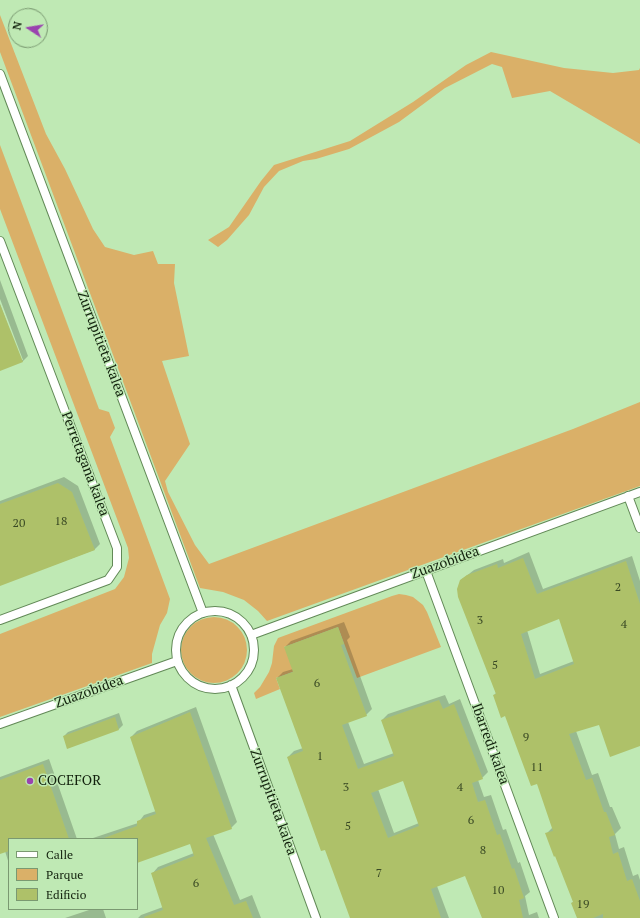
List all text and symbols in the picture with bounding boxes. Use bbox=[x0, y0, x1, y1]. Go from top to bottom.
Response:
north arrow bbox=[8, 8, 48, 48]
text: N bbox=[10, 20, 25, 31]
street label: Zurrupitieta kalea bbox=[73, 289, 129, 399]
street label: Perretagana kalea bbox=[57, 409, 113, 519]
house number: 18 bbox=[55, 515, 67, 529]
house number: 20 bbox=[13, 517, 25, 531]
street label: Zuazobidea bbox=[408, 543, 482, 583]
house number: 2 bbox=[615, 581, 621, 595]
house number: 3 bbox=[477, 614, 483, 628]
house number: 4 bbox=[621, 618, 627, 632]
house number: 5 bbox=[492, 659, 498, 673]
street label: Zuazobidea bbox=[52, 672, 126, 712]
house number: 6 bbox=[314, 677, 320, 691]
street label: Ibarredi kalea bbox=[467, 701, 513, 787]
house number: 9 bbox=[523, 731, 529, 745]
street label: Zurrupitieta kalea bbox=[246, 746, 300, 858]
house number: 1 bbox=[317, 750, 323, 764]
house number: 11 bbox=[531, 761, 543, 775]
place label: COCEFOR bbox=[38, 773, 101, 789]
marker: COCEFOR bbox=[25, 776, 35, 786]
house number: 3 bbox=[343, 781, 349, 795]
house number: 4 bbox=[457, 781, 463, 795]
house number: 6 bbox=[468, 814, 474, 828]
house number: 5 bbox=[345, 820, 351, 834]
legend bbox=[8, 838, 138, 910]
house number: 8 bbox=[480, 844, 486, 858]
text: Calle bbox=[46, 847, 73, 862]
text: Parque bbox=[46, 867, 83, 882]
house number: 7 bbox=[376, 867, 382, 881]
house number: 6 bbox=[193, 877, 199, 891]
house number: 10 bbox=[492, 884, 504, 898]
text: Edificio bbox=[46, 887, 86, 902]
house number: 19 bbox=[577, 898, 589, 912]

